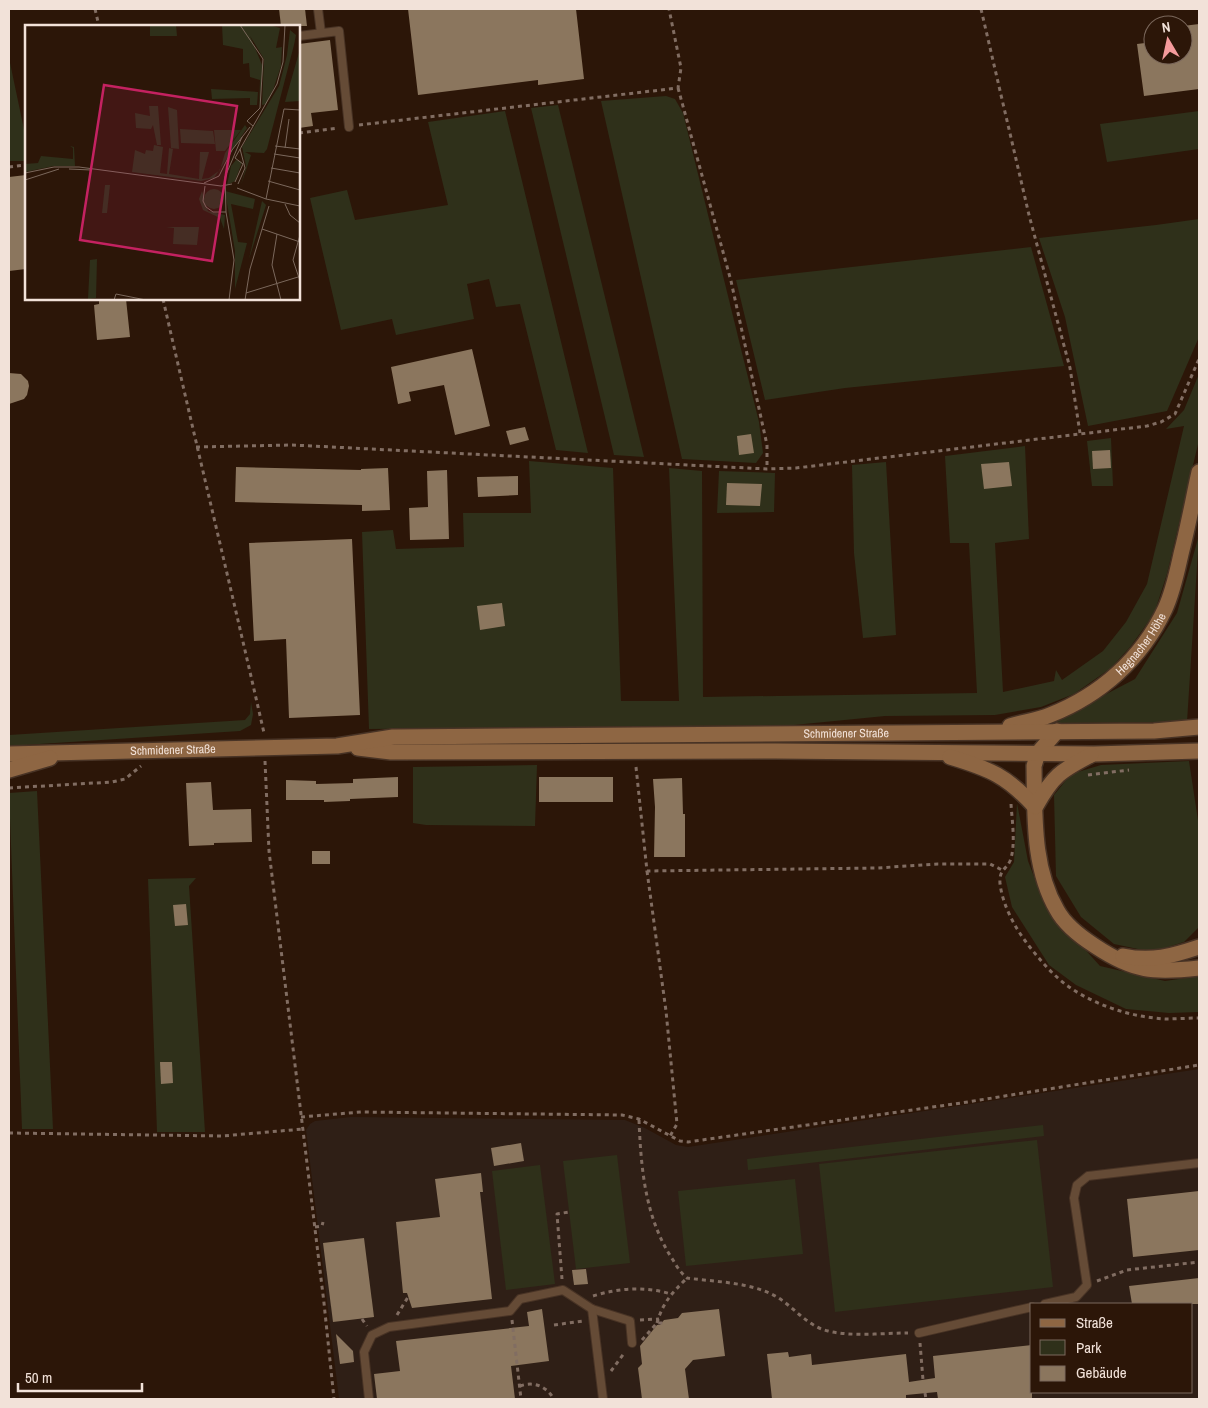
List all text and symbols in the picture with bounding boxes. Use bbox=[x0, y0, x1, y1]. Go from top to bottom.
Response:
north arrow bbox=[1143, 15, 1193, 65]
text: N bbox=[1160, 18, 1171, 37]
inset map bbox=[25, 25, 300, 300]
street label: Hegnacher Höhe bbox=[1112, 610, 1170, 679]
street label: Schmidener Straße bbox=[803, 725, 889, 742]
street label: Schmidener Straße bbox=[130, 741, 216, 759]
legend bbox=[1030, 1303, 1193, 1393]
text: Straße bbox=[1076, 1312, 1113, 1333]
text: Park bbox=[1076, 1337, 1102, 1358]
scale bar bbox=[18, 1360, 141, 1392]
text: Gebäude bbox=[1076, 1362, 1127, 1383]
text: 50 m bbox=[25, 1367, 52, 1388]

